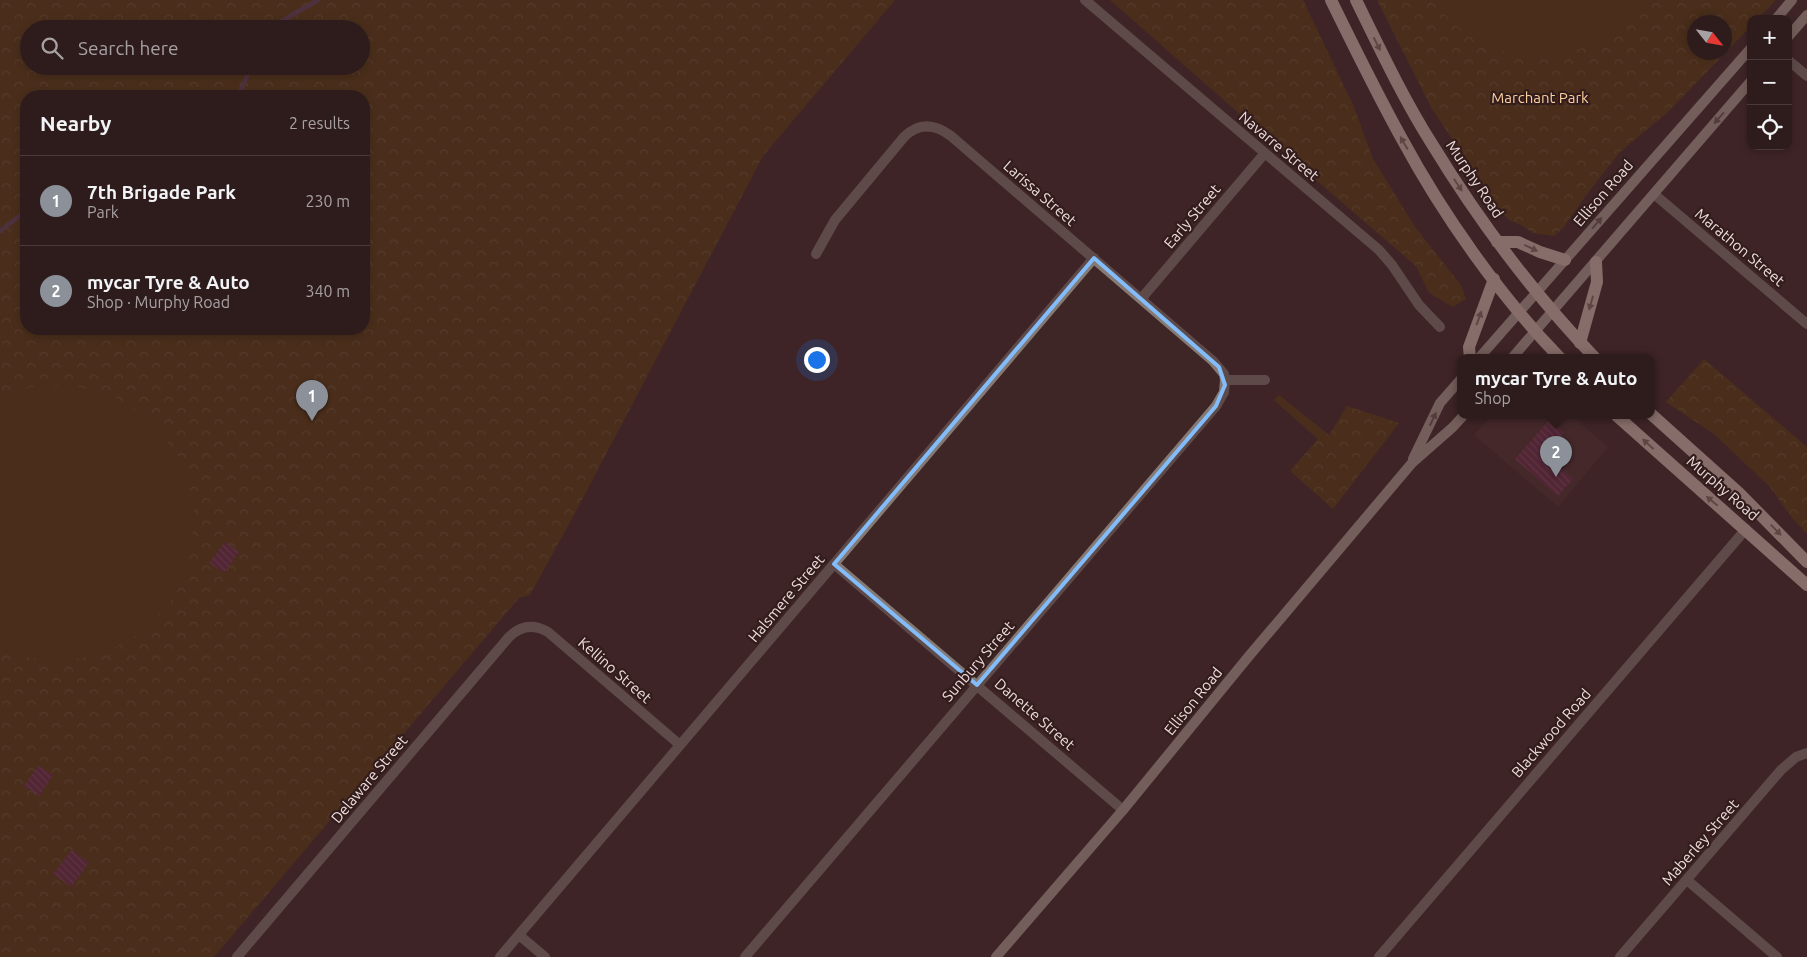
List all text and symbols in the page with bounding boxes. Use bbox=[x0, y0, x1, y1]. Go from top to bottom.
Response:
north arrow bbox=[1687, 15, 1732, 60]
map controls bbox=[1747, 15, 1792, 150]
button: + bbox=[1747, 15, 1792, 60]
search box bbox=[20, 20, 370, 75]
icon: search bbox=[38, 34, 66, 62]
one-way arrow bbox=[1373, 36, 1381, 51]
text: Search here bbox=[78, 37, 178, 59]
button: − bbox=[1747, 60, 1792, 105]
park label: Marchant Park bbox=[1491, 89, 1589, 106]
button: locate bbox=[1747, 105, 1792, 150]
street label: Navarre Street bbox=[1236, 108, 1322, 184]
text: Nearby bbox=[40, 111, 111, 135]
one-way arrow bbox=[1713, 112, 1725, 124]
text: 2 results bbox=[289, 114, 350, 132]
one-way arrow bbox=[1400, 136, 1408, 151]
street label: Murphy Road bbox=[1443, 137, 1507, 221]
street label: Larissa Street bbox=[1000, 157, 1080, 229]
street label: Ellison Road bbox=[1570, 157, 1636, 229]
one-way arrow bbox=[1453, 178, 1463, 191]
street label: Early Street bbox=[1160, 180, 1224, 251]
text: 7th Brigade Park bbox=[87, 181, 236, 203]
text: 1 bbox=[51, 192, 61, 210]
text: 230 m bbox=[305, 192, 350, 210]
text: Park bbox=[87, 203, 119, 221]
street label: Marathon Street bbox=[1692, 205, 1788, 289]
one-way arrow bbox=[1591, 216, 1602, 229]
one-way arrow bbox=[1524, 245, 1538, 253]
text: mycar Tyre & Auto bbox=[87, 271, 250, 293]
text: 2 bbox=[51, 282, 61, 300]
text: 340 m bbox=[305, 282, 350, 300]
text: Shop · Murphy Road bbox=[87, 293, 230, 311]
one-way arrow bbox=[1587, 295, 1595, 310]
one-way arrow bbox=[1475, 310, 1483, 325]
your location bbox=[804, 347, 830, 373]
popup bbox=[1457, 354, 1655, 419]
text: mycar Tyre & Auto bbox=[1475, 367, 1637, 389]
pin: 1 bbox=[296, 380, 328, 421]
text: Shop bbox=[1475, 389, 1511, 407]
one-way arrow bbox=[1429, 412, 1437, 426]
pin: 2 bbox=[1540, 436, 1572, 477]
one-way arrow bbox=[1642, 438, 1654, 450]
street label: Murphy Road bbox=[1684, 452, 1762, 524]
one-way arrow bbox=[1706, 495, 1719, 506]
one-way arrow bbox=[1770, 524, 1782, 536]
street label: Halsmere Street bbox=[744, 551, 828, 645]
street label: Sunbury Street bbox=[938, 617, 1018, 705]
street label: Kellino Street bbox=[575, 634, 655, 706]
street label: Ellison Road bbox=[1161, 664, 1225, 738]
street label: Danette Street bbox=[991, 675, 1079, 753]
street label: Blackwood Road bbox=[1508, 685, 1594, 781]
street label: Delaware Street bbox=[327, 732, 411, 826]
street label: Maberley Street bbox=[1658, 796, 1742, 888]

